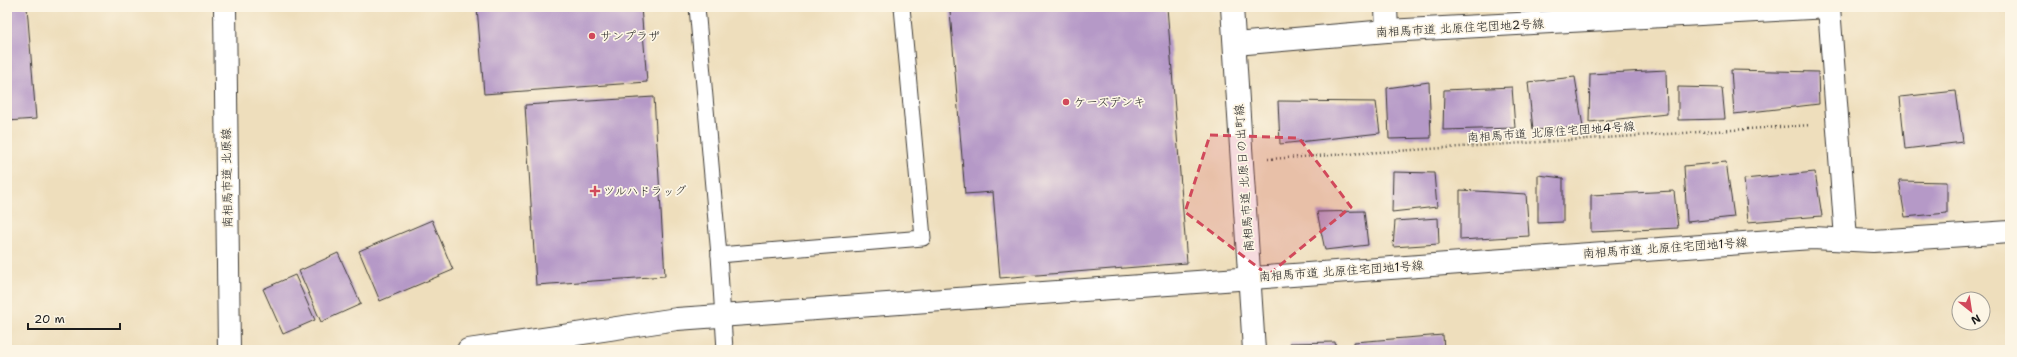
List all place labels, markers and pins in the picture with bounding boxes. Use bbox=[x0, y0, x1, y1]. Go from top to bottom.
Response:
place label: サンプラザ bbox=[600, 28, 660, 44]
marker: サンプラザ bbox=[587, 31, 597, 41]
place label: ケーズデンキ bbox=[1074, 94, 1145, 110]
marker: ケーズデンキ bbox=[1061, 97, 1071, 107]
place label: ツルハドラッグ bbox=[603, 183, 687, 199]
marker: ツルハドラッグ bbox=[590, 186, 600, 196]

